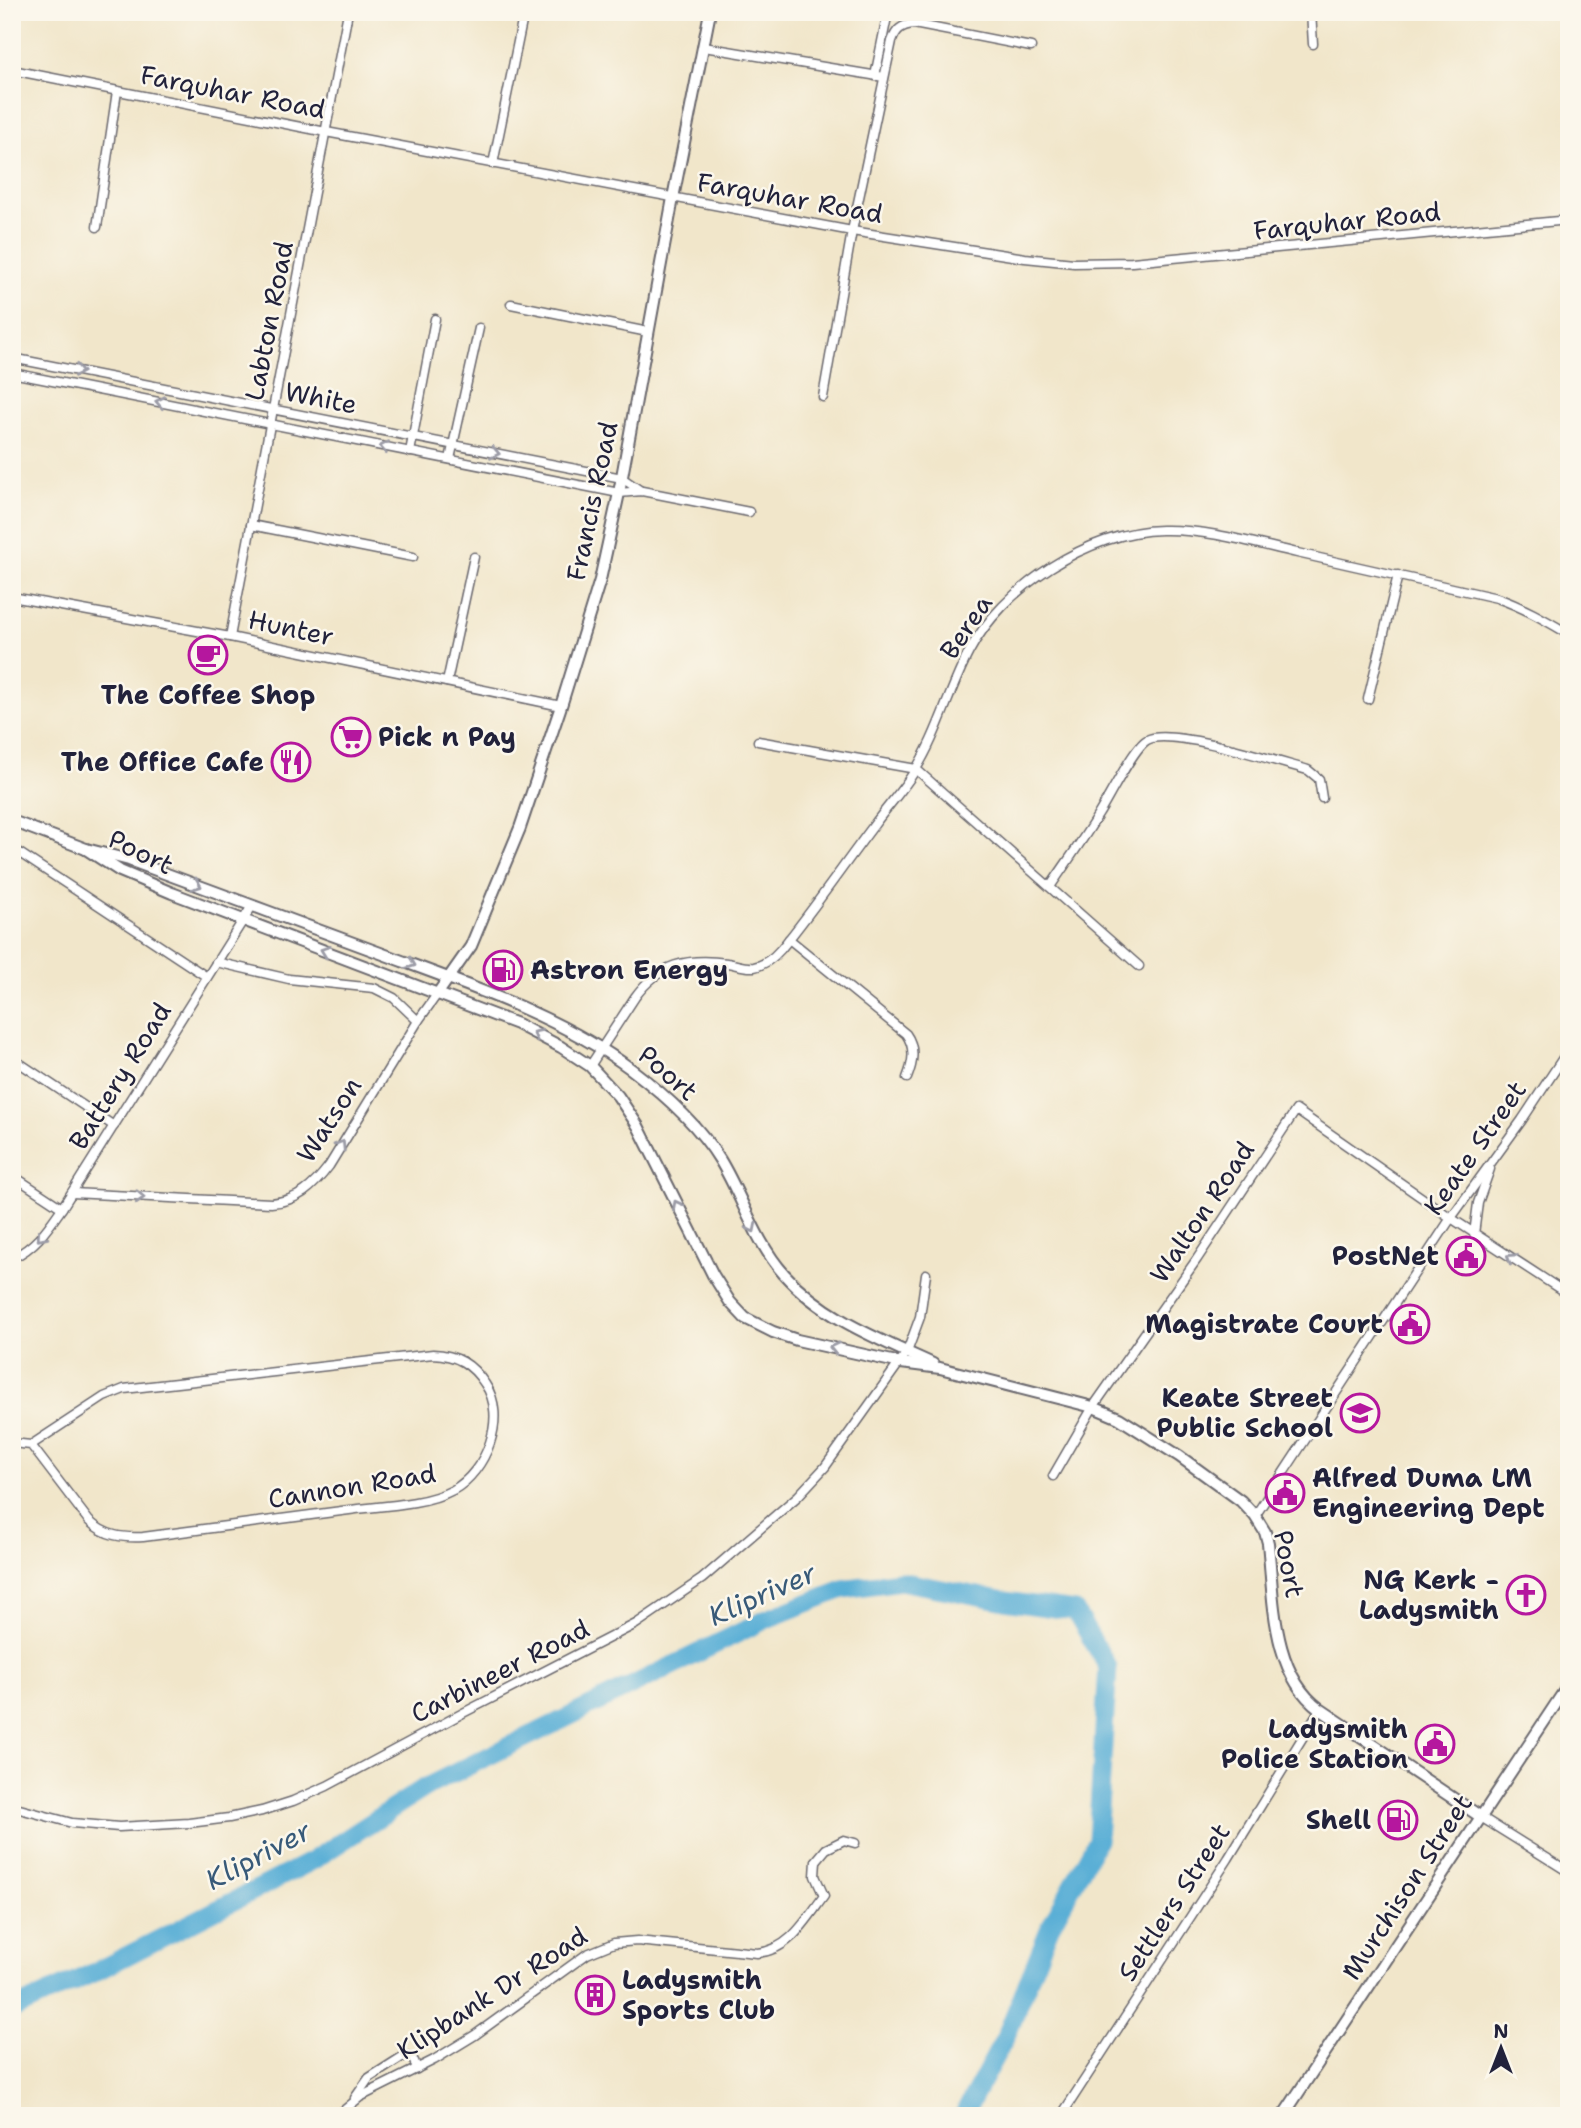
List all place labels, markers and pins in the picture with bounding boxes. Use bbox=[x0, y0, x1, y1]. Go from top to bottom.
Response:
cafe icon: The Coffee Shop bbox=[187, 634, 229, 676]
place label: The Coffee Shop bbox=[101, 677, 315, 712]
supermarket icon: Pick n Pay bbox=[330, 716, 372, 758]
place label: Pick n Pay bbox=[378, 719, 516, 754]
restaurant icon: The Office Cafe bbox=[270, 741, 312, 783]
place label: The Office Cafe bbox=[61, 744, 264, 779]
fuel station icon: Astron Energy bbox=[482, 949, 524, 991]
place label: Astron Energy bbox=[530, 952, 728, 987]
public building icon: PostNet bbox=[1445, 1235, 1487, 1277]
place label: PostNet bbox=[1332, 1238, 1439, 1273]
public building icon: Magistrate Court bbox=[1389, 1303, 1431, 1345]
place label: Magistrate Court bbox=[1145, 1306, 1383, 1341]
place label: Keate Street Public School bbox=[1156, 1380, 1333, 1445]
school or university icon: Keate Street Public School bbox=[1339, 1392, 1381, 1434]
place label: Alfred Duma LM Engineering Dept bbox=[1312, 1460, 1545, 1525]
public building icon: Alfred Duma LM Engineering Dept bbox=[1264, 1472, 1306, 1514]
place label: NG Kerk - Ladysmith bbox=[1359, 1562, 1499, 1627]
church icon: NG Kerk - Ladysmith bbox=[1505, 1574, 1547, 1616]
place label: Ladysmith Police Station bbox=[1221, 1711, 1408, 1776]
public building icon: Ladysmith Police Station bbox=[1414, 1723, 1456, 1765]
fuel station icon: Shell bbox=[1377, 1799, 1419, 1841]
place label: Shell bbox=[1306, 1802, 1371, 1837]
place label: Ladysmith Sports Club bbox=[622, 1962, 775, 2027]
building icon: Ladysmith Sports Club bbox=[574, 1974, 616, 2016]

